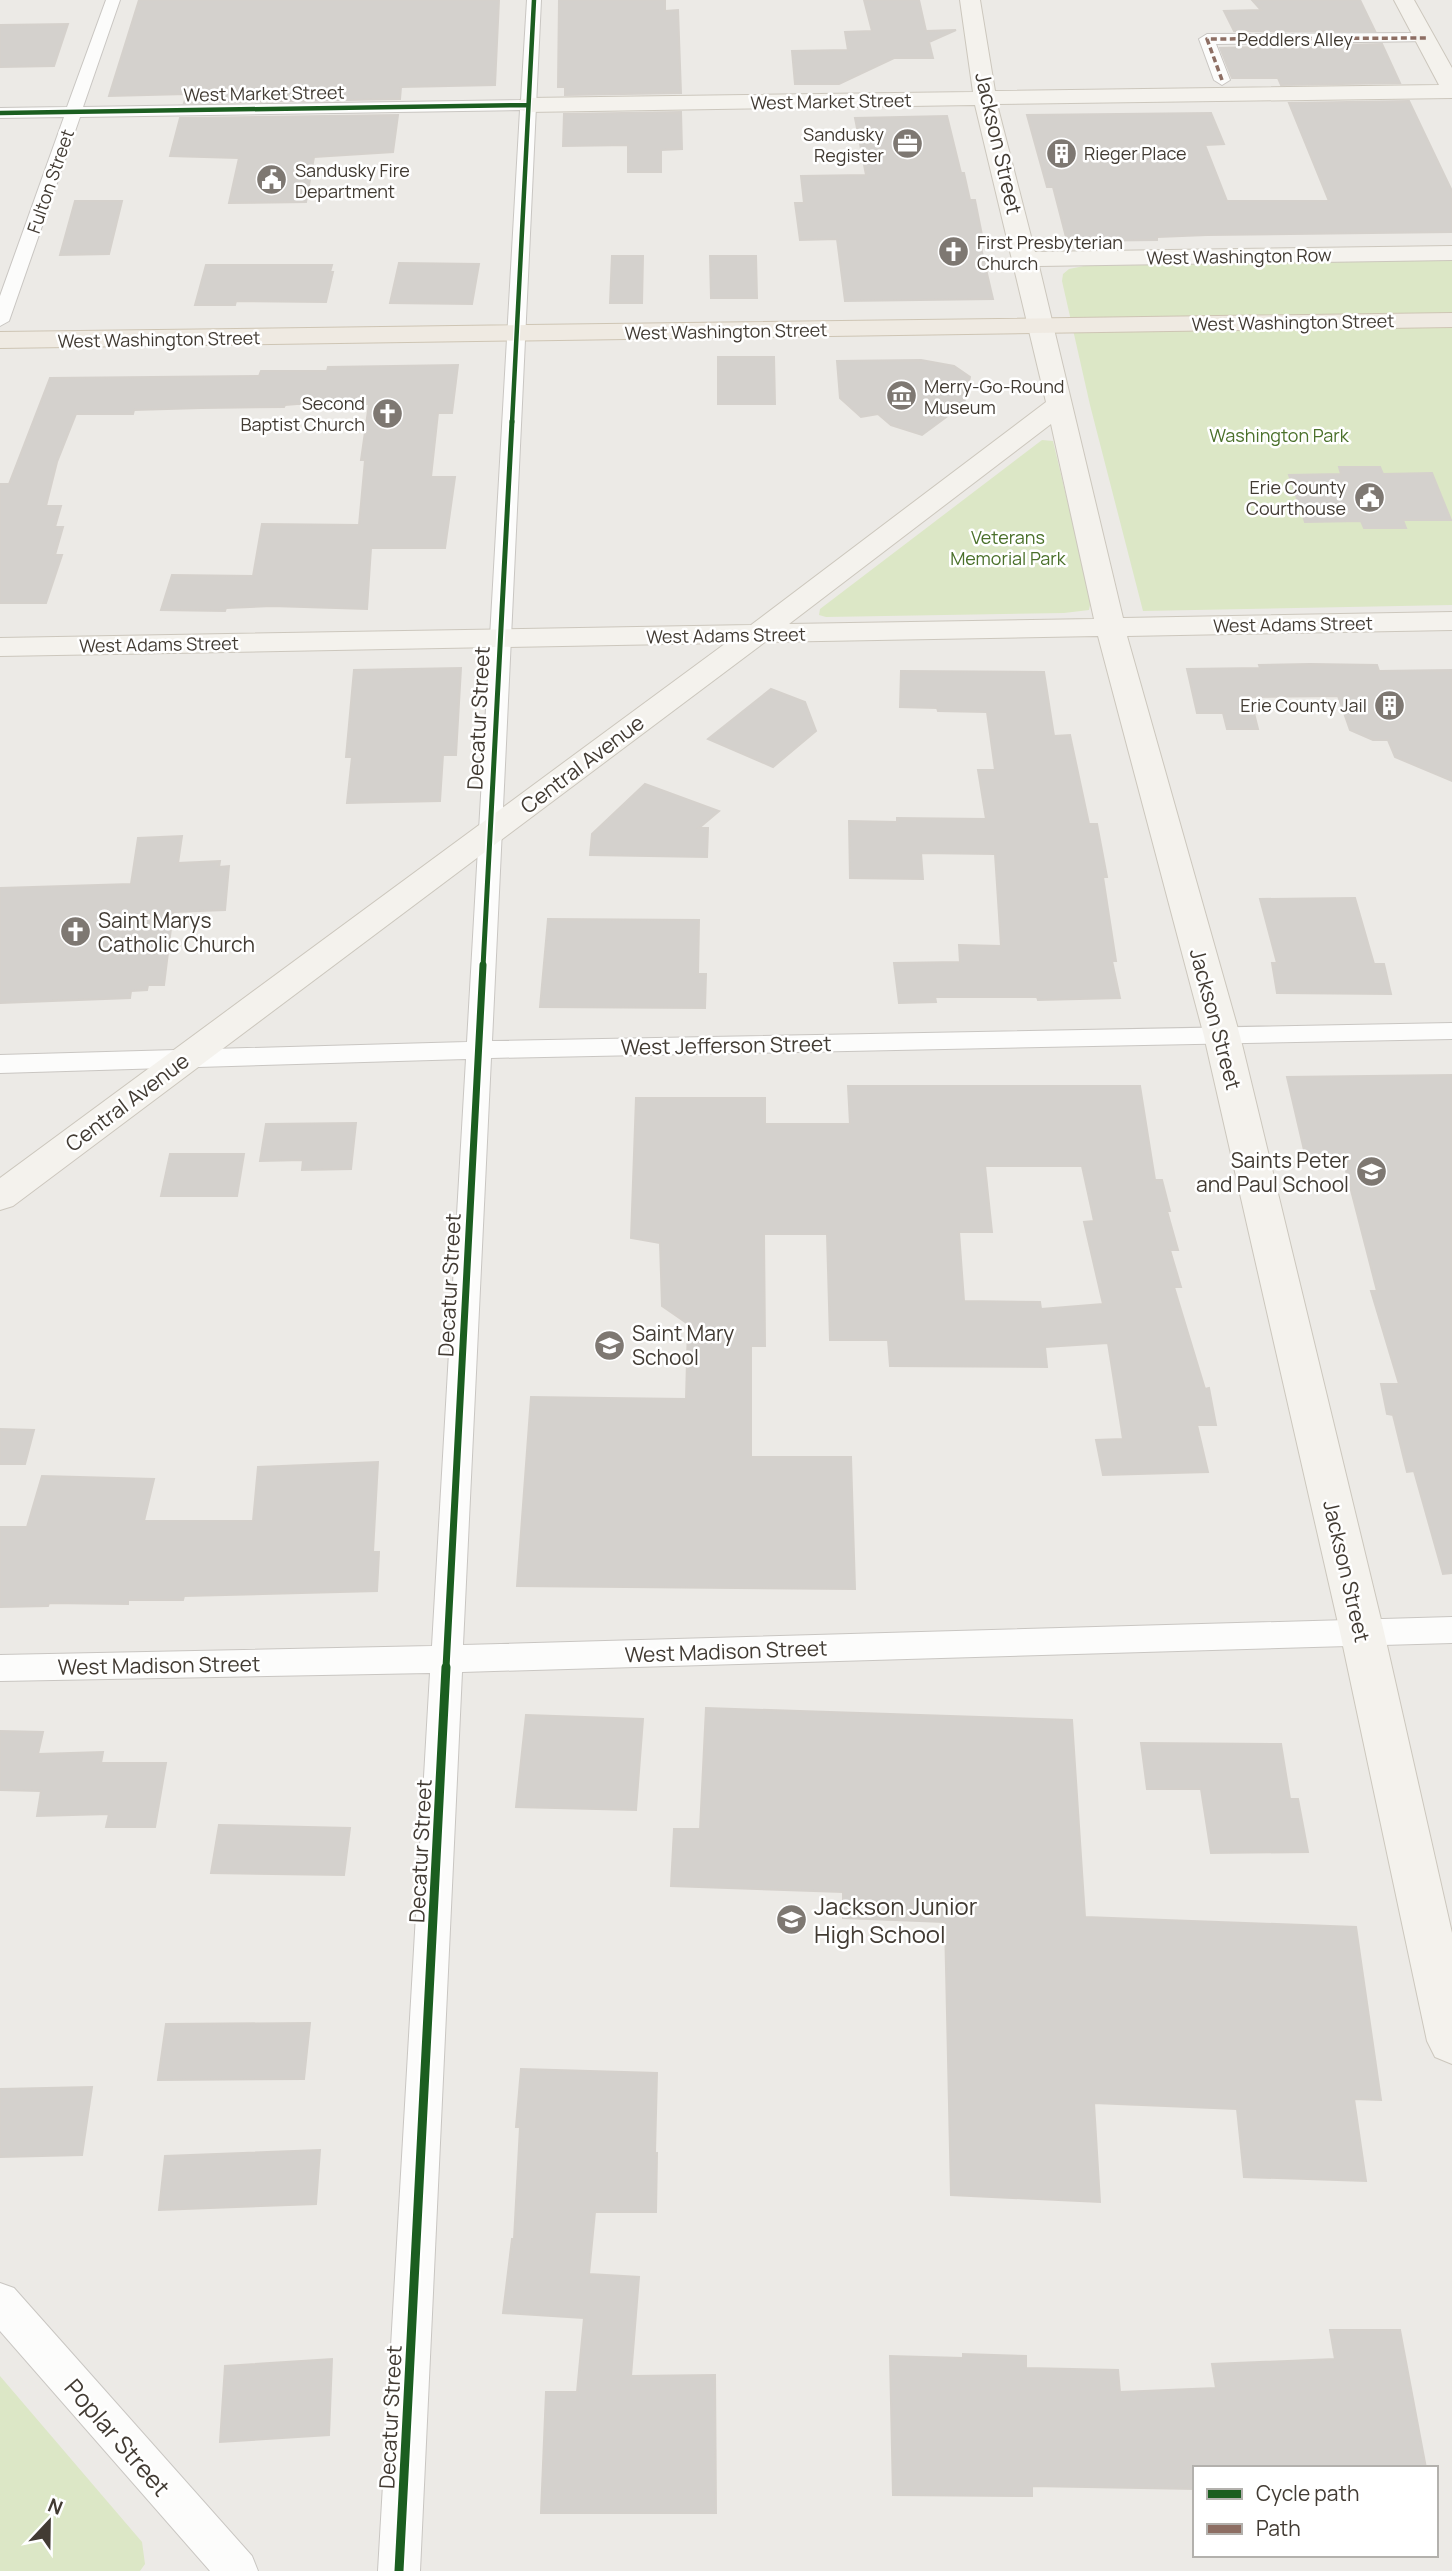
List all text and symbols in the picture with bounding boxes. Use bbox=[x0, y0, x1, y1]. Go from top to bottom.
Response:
street label: Peddlers Alley bbox=[1237, 27, 1354, 51]
street label: Jackson Street bbox=[969, 69, 1029, 217]
street label: West Market Street bbox=[183, 80, 345, 106]
street label: West Market Street bbox=[750, 88, 912, 114]
place label: Sandusky Register bbox=[803, 122, 885, 167]
street label: Fulton Street bbox=[21, 126, 79, 236]
office icon: Sandusky Register bbox=[890, 127, 924, 161]
building icon: Rieger Place bbox=[1044, 136, 1078, 170]
place label: Rieger Place bbox=[1084, 141, 1187, 165]
place label: Sandusky Fire Department bbox=[295, 158, 410, 203]
public building icon: Sandusky Fire Department bbox=[255, 163, 289, 197]
place label: First Presbyterian Church bbox=[977, 230, 1123, 275]
church icon: First Presbyterian Church bbox=[937, 235, 971, 269]
street label: West Washington Row bbox=[1146, 242, 1332, 270]
street label: West Washington Street bbox=[1191, 308, 1395, 336]
street label: West Washington Street bbox=[624, 317, 828, 345]
street label: West Washington Street bbox=[57, 325, 261, 353]
place label: Merry-Go-Round Museum bbox=[924, 374, 1064, 419]
museum icon: Merry-Go-Round Museum bbox=[884, 379, 918, 413]
place label: Second Baptist Church bbox=[240, 391, 365, 436]
church icon: Second Baptist Church bbox=[371, 396, 405, 430]
park label: Washington Park bbox=[1209, 423, 1350, 447]
place label: Erie County Courthouse bbox=[1246, 475, 1347, 520]
public building icon: Erie County Courthouse bbox=[1352, 480, 1386, 514]
park label: Veterans Memorial Park bbox=[950, 525, 1067, 570]
street label: West Adams Street bbox=[1213, 611, 1373, 637]
street label: West Adams Street bbox=[646, 622, 806, 648]
street label: West Adams Street bbox=[79, 631, 239, 657]
street label: Decatur Street bbox=[460, 645, 496, 791]
building icon: Erie County Jail bbox=[1373, 688, 1407, 722]
place label: Erie County Jail bbox=[1240, 693, 1367, 717]
street label: Central Avenue bbox=[515, 708, 649, 820]
place label: Saint Marys Catholic Church bbox=[98, 906, 255, 958]
church icon: Saint Marys Catholic Church bbox=[58, 915, 92, 949]
street label: Jackson Street bbox=[1184, 945, 1248, 1093]
street label: West Jefferson Street bbox=[620, 1029, 832, 1061]
street label: Central Avenue bbox=[60, 1046, 194, 1158]
place label: Saints Peter and Paul School bbox=[1196, 1146, 1349, 1198]
school or university icon: Saints Peter and Paul School bbox=[1355, 1155, 1389, 1189]
street label: Decatur Street bbox=[431, 1212, 467, 1358]
place label: Saint Mary School bbox=[632, 1319, 734, 1371]
school or university icon: Saint Mary School bbox=[592, 1328, 626, 1362]
street label: Jackson Street bbox=[1317, 1497, 1377, 1645]
street label: West Madison Street bbox=[624, 1633, 828, 1669]
street label: West Madison Street bbox=[57, 1649, 261, 1681]
street label: Decatur Street bbox=[402, 1778, 438, 1924]
place label: Jackson Junior High School bbox=[814, 1889, 978, 1950]
school or university icon: Jackson Junior High School bbox=[774, 1902, 808, 1936]
street label: Decatur Street bbox=[372, 2344, 408, 2490]
street label: Poplar Street bbox=[58, 2371, 178, 2503]
legend bbox=[1193, 2466, 1438, 2557]
text: Cycle path bbox=[1256, 2479, 1359, 2507]
north arrow bbox=[14, 2487, 84, 2557]
text: N bbox=[44, 2492, 67, 2521]
text: Path bbox=[1256, 2514, 1301, 2542]

